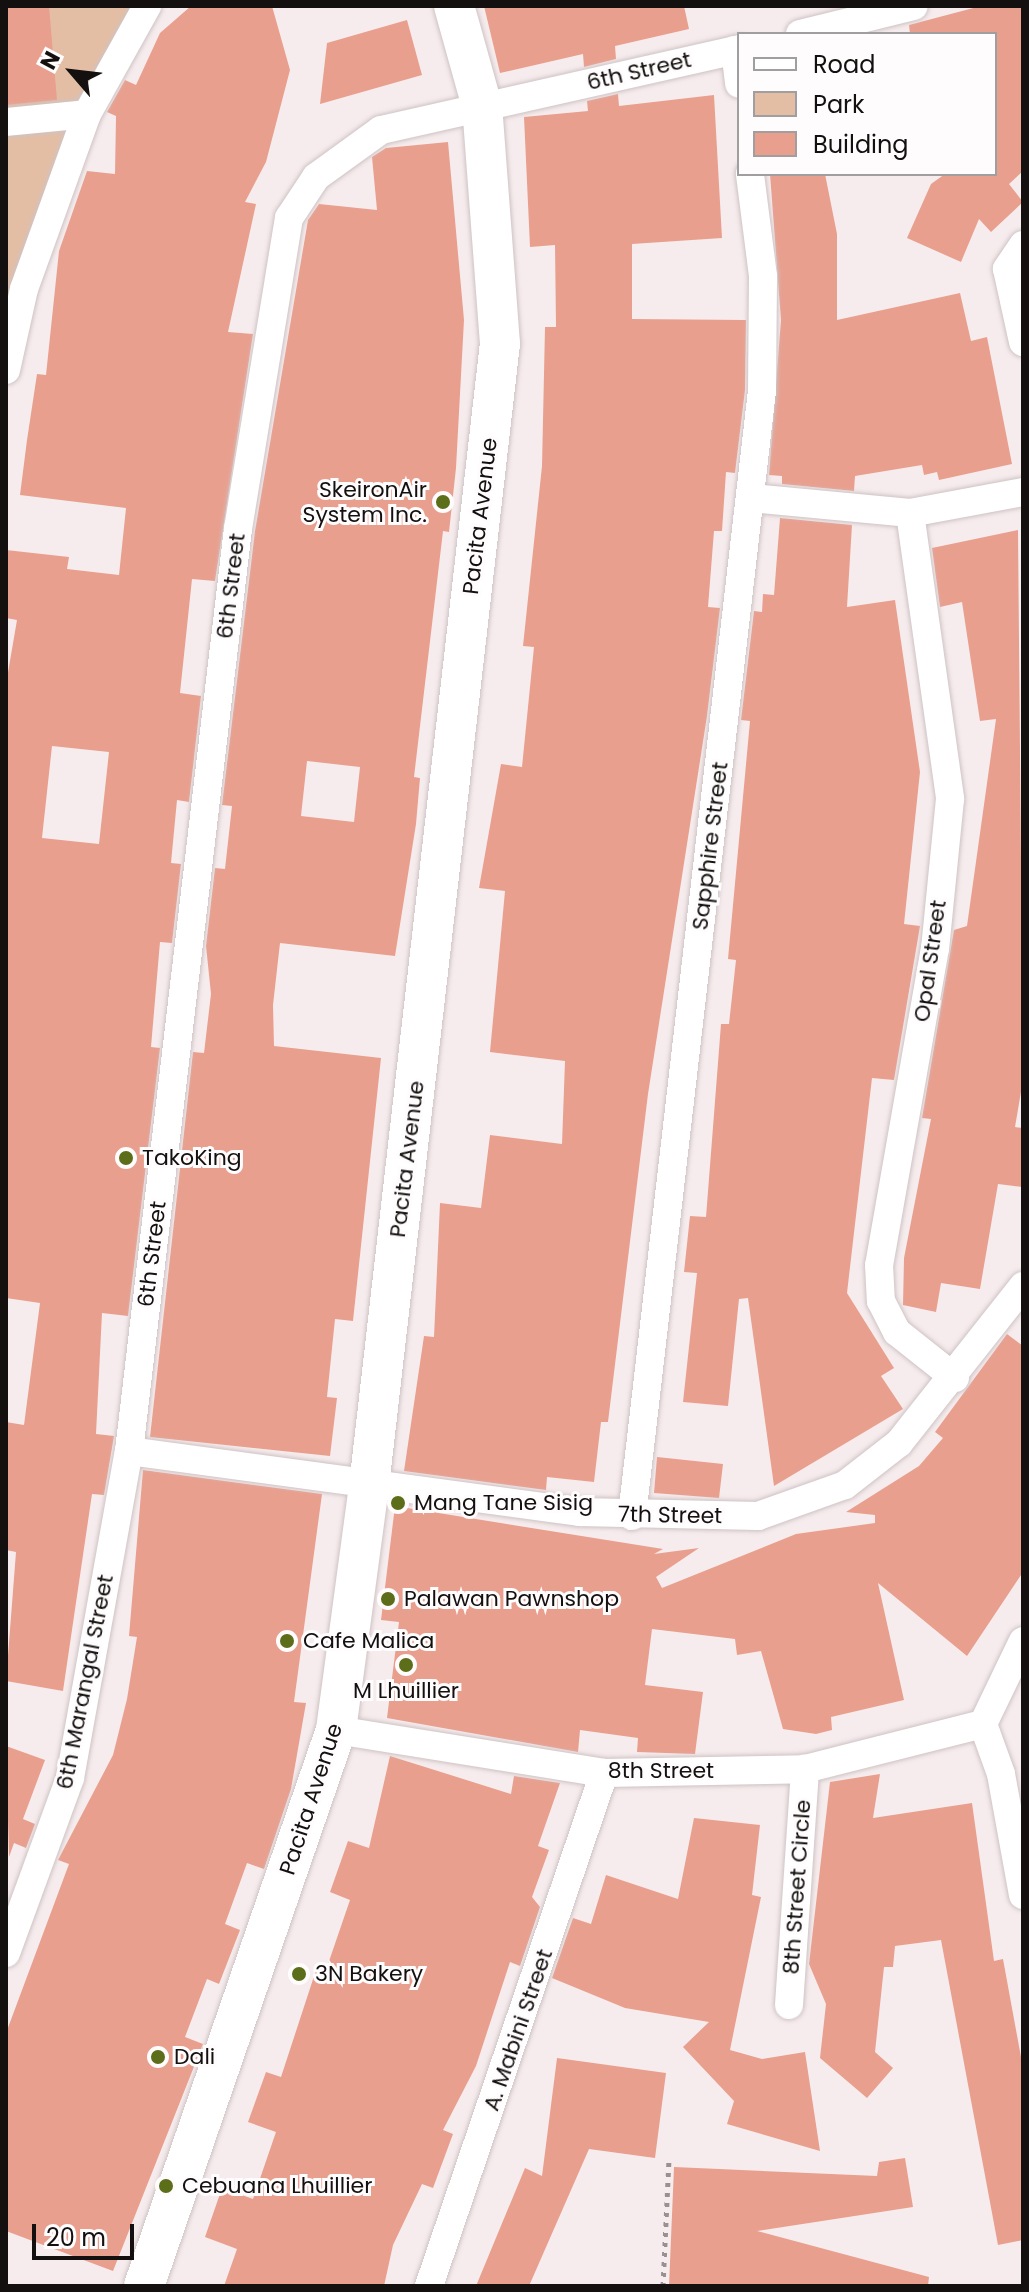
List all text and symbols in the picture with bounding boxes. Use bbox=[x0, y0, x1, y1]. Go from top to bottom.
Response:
north arrow bbox=[32, 32, 112, 112]
legend bbox=[737, 32, 997, 176]
text: N bbox=[33, 46, 68, 75]
street label: 6th Street bbox=[584, 46, 694, 96]
text: Road bbox=[813, 48, 875, 81]
text: Park bbox=[813, 88, 864, 121]
text: Building bbox=[813, 128, 909, 161]
street label: Pacita Avenue bbox=[457, 436, 503, 596]
place label: SkeironAir System Inc. bbox=[303, 476, 427, 528]
marker: SkeironAir System Inc. bbox=[434, 493, 452, 511]
street label: 6th Street bbox=[211, 532, 251, 640]
street label: Sapphire Street bbox=[687, 760, 733, 932]
street label: Opal Street bbox=[908, 898, 952, 1024]
street label: Pacita Avenue bbox=[384, 1079, 430, 1239]
place label: TakoKing bbox=[142, 1145, 242, 1171]
marker: TakoKing bbox=[117, 1149, 135, 1167]
street label: 6th Street bbox=[132, 1200, 172, 1308]
place label: Mang Tane Sisig bbox=[414, 1490, 593, 1516]
marker: Mang Tane Sisig bbox=[389, 1494, 407, 1512]
street label: 7th Street bbox=[618, 1501, 722, 1529]
street label: 6th Marangal Street bbox=[51, 1572, 119, 1792]
place label: Palawan Pawnshop bbox=[404, 1586, 619, 1612]
marker: Palawan Pawnshop bbox=[379, 1590, 397, 1608]
place label: Cafe Malica bbox=[303, 1628, 434, 1654]
marker: Cafe Malica bbox=[278, 1632, 296, 1650]
marker: M Lhuillier bbox=[397, 1656, 415, 1674]
place label: M Lhuillier bbox=[353, 1678, 459, 1704]
street label: Pacita Avenue bbox=[274, 1720, 348, 1878]
street label: 8th Street bbox=[608, 1758, 714, 1784]
street label: 8th Street Circle bbox=[778, 1799, 816, 1975]
street label: A. Mabini Street bbox=[478, 1946, 558, 2114]
place label: 3N Bakery bbox=[315, 1961, 423, 1987]
marker: 3N Bakery bbox=[290, 1965, 308, 1983]
place label: Dali bbox=[174, 2044, 215, 2070]
marker: Dali bbox=[149, 2048, 167, 2066]
place label: Cebuana Lhuillier bbox=[182, 2173, 372, 2199]
marker: Cebuana Lhuillier bbox=[157, 2177, 175, 2195]
scale bar bbox=[36, 2208, 138, 2258]
text: 20 m bbox=[46, 2221, 106, 2254]

